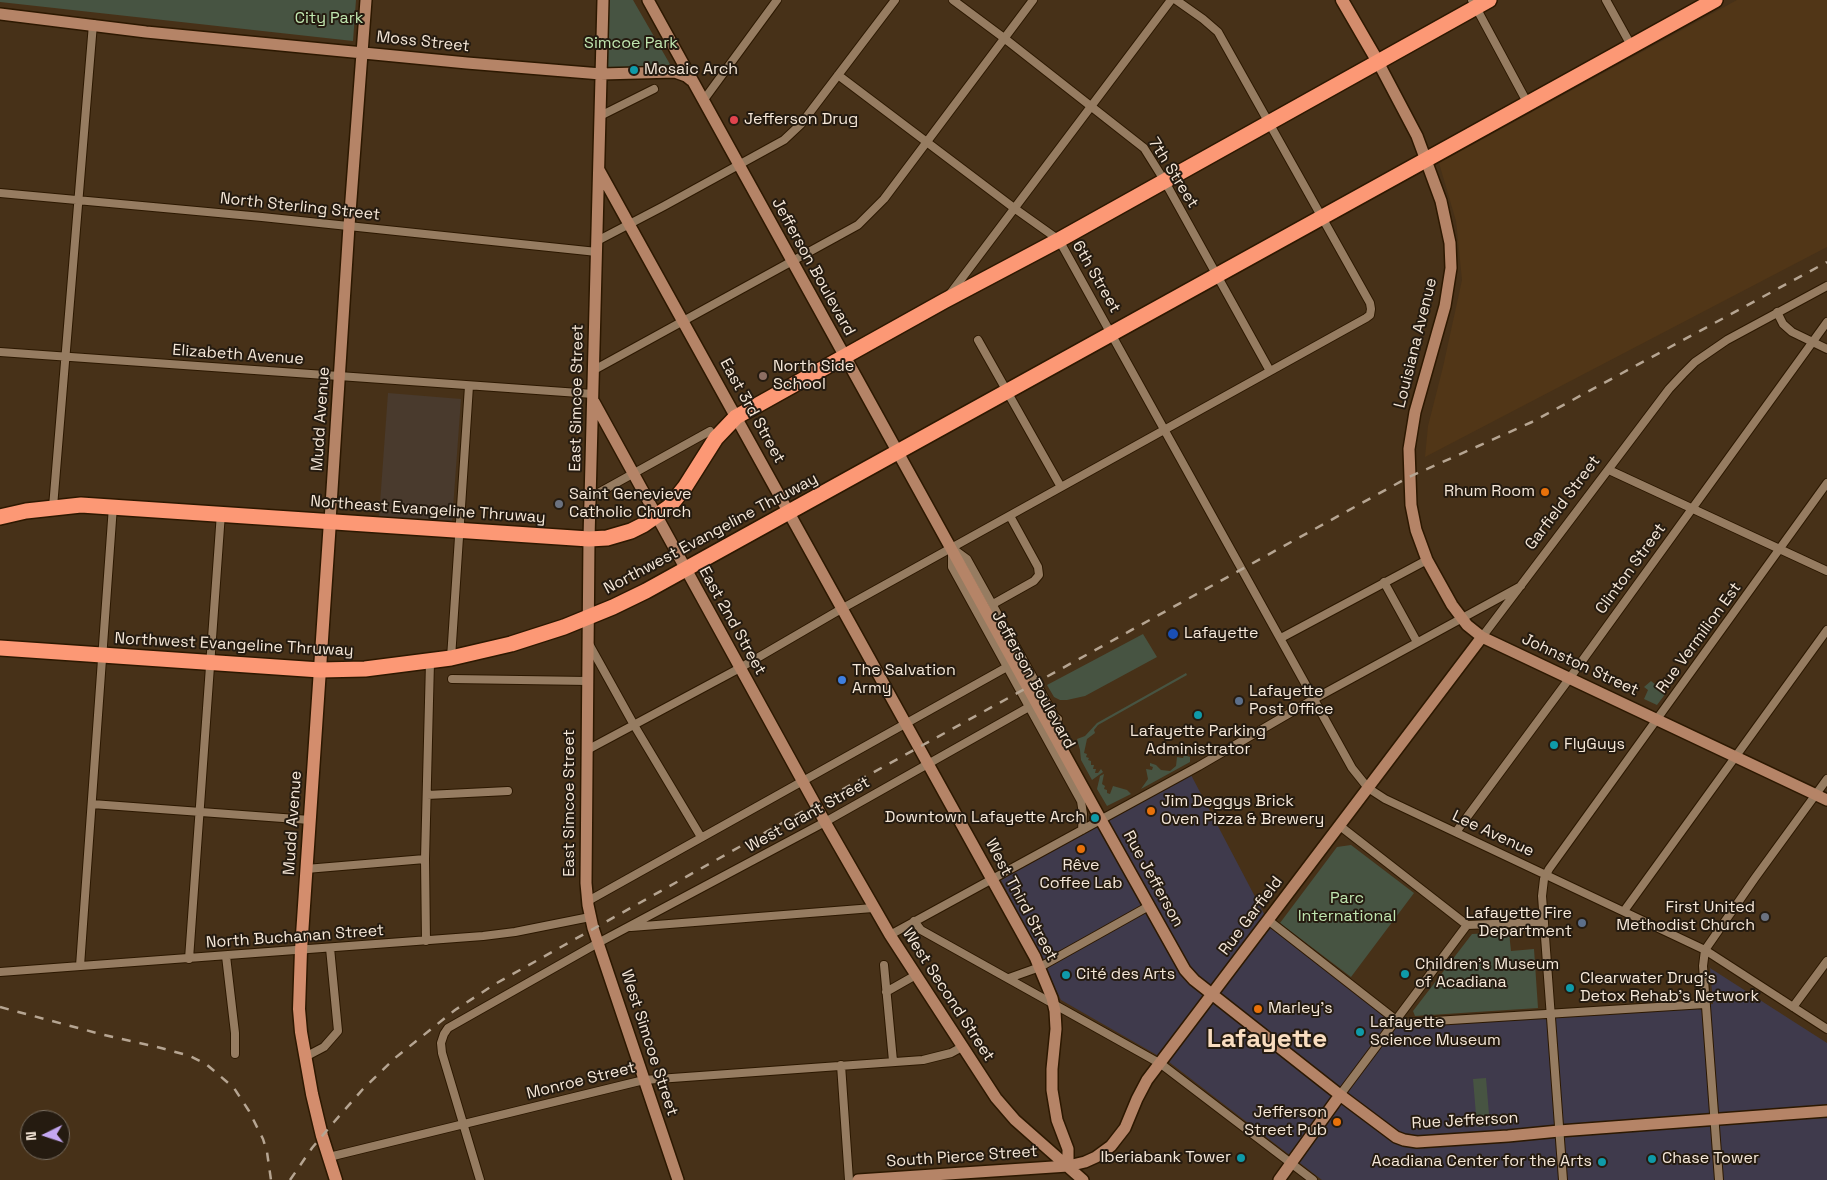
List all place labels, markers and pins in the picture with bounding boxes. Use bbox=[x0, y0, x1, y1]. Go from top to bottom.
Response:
place label: Mosaic Arch bbox=[644, 60, 738, 80]
marker: Mosaic Arch bbox=[628, 64, 640, 76]
place label: Jefferson Drug bbox=[744, 110, 858, 130]
marker: Jefferson Drug bbox=[728, 114, 740, 126]
place label: North Side School bbox=[773, 357, 854, 395]
marker: North Side School bbox=[757, 370, 769, 382]
place label: Rhum Room bbox=[1444, 482, 1535, 502]
place label: Saint Genevieve Catholic Church bbox=[569, 485, 691, 523]
marker: Rhum Room bbox=[1539, 486, 1551, 498]
marker: Saint Genevieve Catholic Church bbox=[553, 498, 565, 510]
place label: Lafayette bbox=[1184, 624, 1259, 644]
marker: Lafayette bbox=[1166, 627, 1180, 641]
place label: The Salvation Army bbox=[852, 661, 956, 699]
marker: The Salvation Army bbox=[836, 674, 848, 686]
place label: Lafayette Post Office bbox=[1249, 682, 1333, 720]
marker: Lafayette Post Office bbox=[1233, 695, 1245, 707]
marker: Lafayette Parking Administrator bbox=[1192, 709, 1204, 721]
place label: Lafayette Parking Administrator bbox=[1130, 722, 1266, 760]
place label: FlyGuys bbox=[1564, 735, 1625, 755]
marker: FlyGuys bbox=[1548, 739, 1560, 751]
place label: Jim Deggys Brick Oven Pizza & Brewery bbox=[1161, 792, 1324, 830]
marker: Jim Deggys Brick Oven Pizza & Brewery bbox=[1145, 805, 1157, 817]
place label: Downtown Lafayette Arch bbox=[885, 808, 1085, 828]
marker: Downtown Lafayette Arch bbox=[1089, 812, 1101, 824]
marker: Rêve Coffee Lab bbox=[1075, 843, 1087, 855]
place label: Rêve Coffee Lab bbox=[1040, 856, 1122, 894]
place label: First United Methodist Church bbox=[1616, 898, 1755, 936]
place label: Lafayette Fire Department bbox=[1466, 904, 1572, 942]
marker: First United Methodist Church bbox=[1759, 911, 1771, 923]
marker: Lafayette Fire Department bbox=[1576, 917, 1588, 929]
place label: Children's Museum of Acadiana bbox=[1415, 955, 1559, 993]
place label: Cité des Arts bbox=[1076, 965, 1175, 985]
marker: Children's Museum of Acadiana bbox=[1399, 968, 1411, 980]
marker: Cité des Arts bbox=[1060, 969, 1072, 981]
place label: Clearwater Drug's Detox Rehab's Network bbox=[1580, 969, 1759, 1007]
marker: Clearwater Drug's Detox Rehab's Network bbox=[1564, 982, 1576, 994]
place label: Marley's bbox=[1268, 999, 1333, 1019]
marker: Marley's bbox=[1252, 1003, 1264, 1015]
place label: Lafayette Science Museum bbox=[1370, 1013, 1501, 1051]
marker: Lafayette Science Museum bbox=[1354, 1026, 1366, 1038]
place label: Jefferson Street Pub bbox=[1244, 1103, 1327, 1141]
marker: Jefferson Street Pub bbox=[1331, 1116, 1343, 1128]
place label: Iberiabank Tower bbox=[1100, 1148, 1231, 1168]
place label: Chase Tower bbox=[1662, 1149, 1759, 1169]
marker: Iberiabank Tower bbox=[1235, 1152, 1247, 1164]
place label: Acadiana Center for the Arts bbox=[1371, 1152, 1592, 1172]
marker: Chase Tower bbox=[1646, 1153, 1658, 1165]
marker: Acadiana Center for the Arts bbox=[1596, 1156, 1608, 1168]

